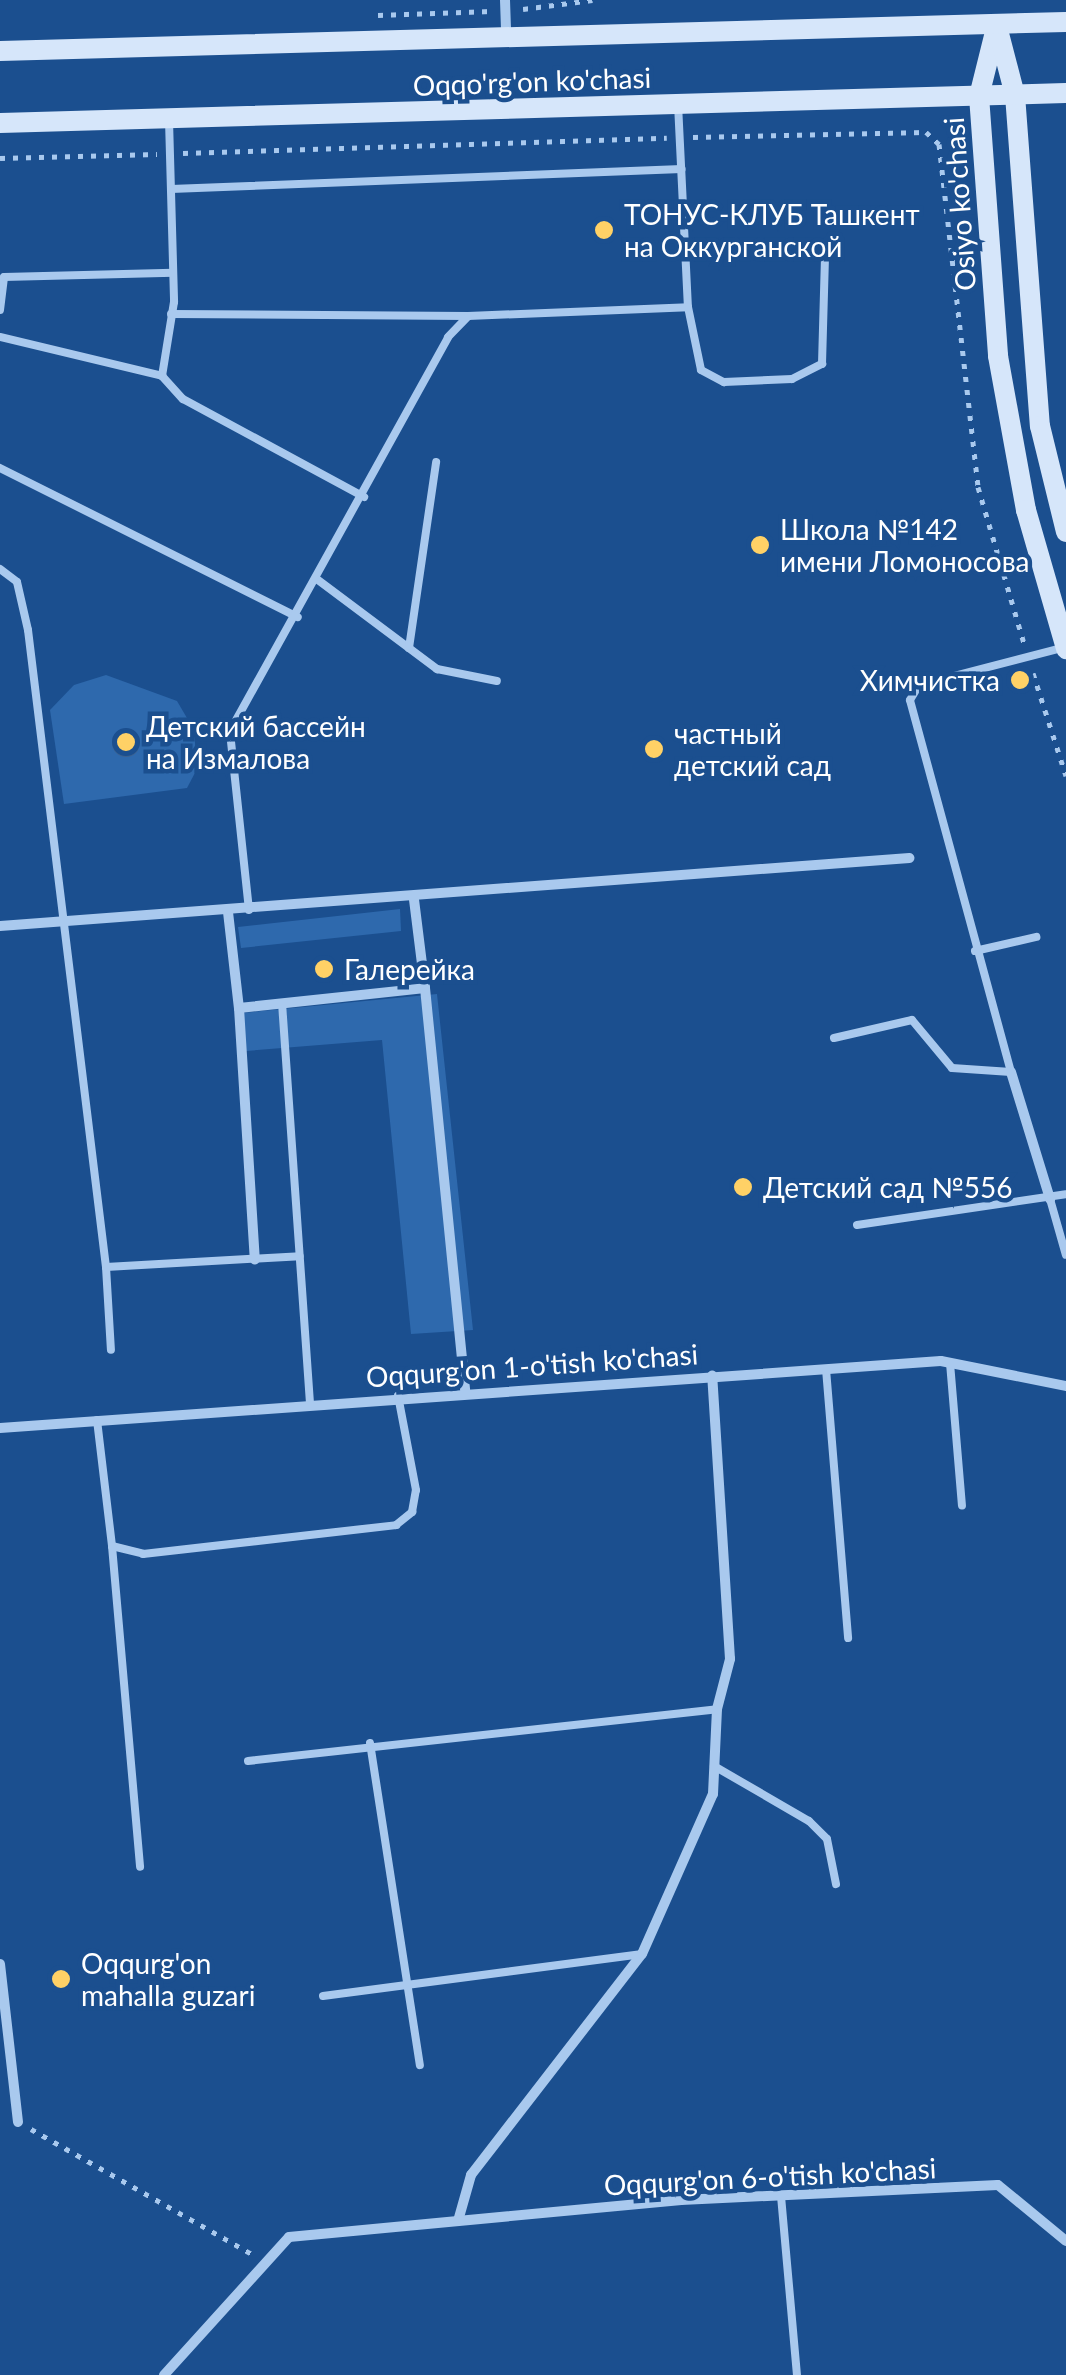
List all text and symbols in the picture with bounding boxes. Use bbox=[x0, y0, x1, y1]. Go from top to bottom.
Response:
street label: Oqqo'rg'on ko'chasi bbox=[412, 60, 652, 102]
street label: Osiyo ko'chasi bbox=[936, 116, 982, 292]
place label: ТОНУС-КЛУБ Ташкент на Оккурганской bbox=[624, 197, 920, 263]
marker: ТОНУС-КЛУБ Ташкент на Оккурганской bbox=[593, 219, 615, 241]
place label: Школа №142 имени Ломоносова bbox=[780, 512, 1030, 578]
marker: Школа №142 имени Ломоносова bbox=[749, 534, 771, 556]
place label: Химчистка bbox=[860, 663, 1000, 697]
marker: Химчистка bbox=[1009, 669, 1031, 691]
place label: Детский бассейн на Измалова bbox=[146, 709, 366, 775]
place label: частный детский сад bbox=[674, 716, 831, 782]
marker: Детский бассейн на Измалова bbox=[115, 731, 137, 753]
marker: частный детский сад bbox=[643, 738, 665, 760]
place label: Галерейка bbox=[344, 952, 475, 986]
marker: Галерейка bbox=[313, 958, 335, 980]
place label: Детский сад №556 bbox=[763, 1170, 1012, 1204]
marker: Детский сад №556 bbox=[732, 1176, 754, 1198]
street label: Oqqurg'on 1-o'tish ko'chasi bbox=[365, 1337, 699, 1393]
place label: Oqqurg'on mahalla guzari bbox=[81, 1946, 255, 2012]
marker: Oqqurg'on mahalla guzari bbox=[50, 1968, 72, 1990]
street label: Oqqurg'on 6-o'tish ko'chasi bbox=[603, 2151, 937, 2201]

